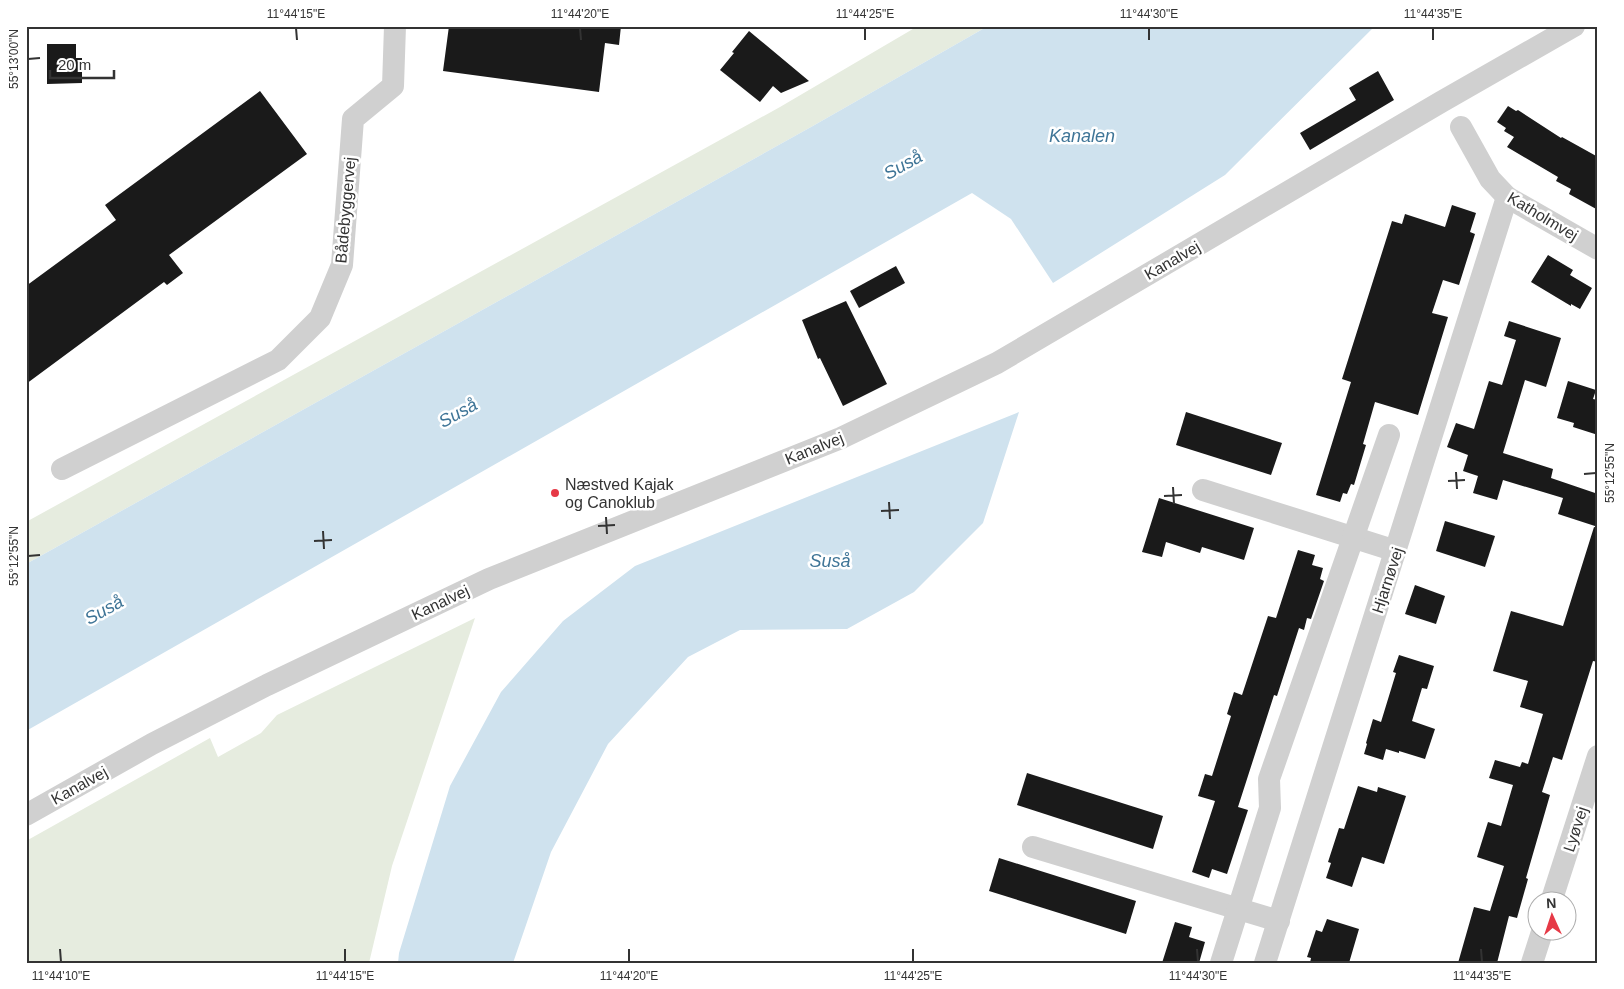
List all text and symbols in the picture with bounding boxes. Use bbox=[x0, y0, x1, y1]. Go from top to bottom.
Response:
text: 11°44'15"E bbox=[267, 7, 325, 21]
text: 11°44'20"E bbox=[551, 7, 609, 21]
text: 11°44'25"E bbox=[836, 7, 894, 21]
text: 11°44'30"E bbox=[1120, 7, 1178, 21]
text: 11°44'35"E bbox=[1404, 7, 1462, 21]
text: 55°13'00"N bbox=[7, 29, 21, 89]
scale bar bbox=[50, 48, 114, 80]
text: 20 m bbox=[58, 56, 91, 73]
water label: Kanalen bbox=[1049, 126, 1115, 146]
water label: Suså bbox=[880, 146, 926, 184]
street label: Bådebyggervej bbox=[332, 156, 359, 264]
street label: Katholmvej bbox=[1504, 189, 1581, 244]
street label: Kanalvej bbox=[1141, 238, 1203, 283]
water label: Suså bbox=[435, 394, 481, 432]
street label: Kanalvej bbox=[783, 429, 846, 468]
text: 55°12'55"N bbox=[1603, 443, 1617, 503]
place label: Næstved Kajak og Canoklub bbox=[565, 476, 674, 511]
marker: Næstved Kajak og Canoklub bbox=[549, 487, 561, 499]
text: 55°12'55"N bbox=[7, 526, 21, 586]
street label: Hjarnøvej bbox=[1369, 545, 1406, 615]
water label: Suså bbox=[809, 551, 851, 571]
street label: Kanalvej bbox=[409, 582, 472, 623]
water label: Suså bbox=[81, 591, 127, 629]
street label: Kanalvej bbox=[48, 763, 110, 808]
street label: Lyøvej bbox=[1560, 804, 1591, 854]
north arrow bbox=[1526, 892, 1576, 942]
text: N bbox=[1546, 895, 1557, 911]
text: 11°44'10"E bbox=[32, 969, 90, 983]
text: 11°44'15"E bbox=[316, 969, 374, 983]
text: 11°44'20"E bbox=[600, 969, 658, 983]
text: 11°44'25"E bbox=[884, 969, 942, 983]
text: 11°44'30"E bbox=[1169, 969, 1227, 983]
text: 11°44'35"E bbox=[1453, 969, 1511, 983]

